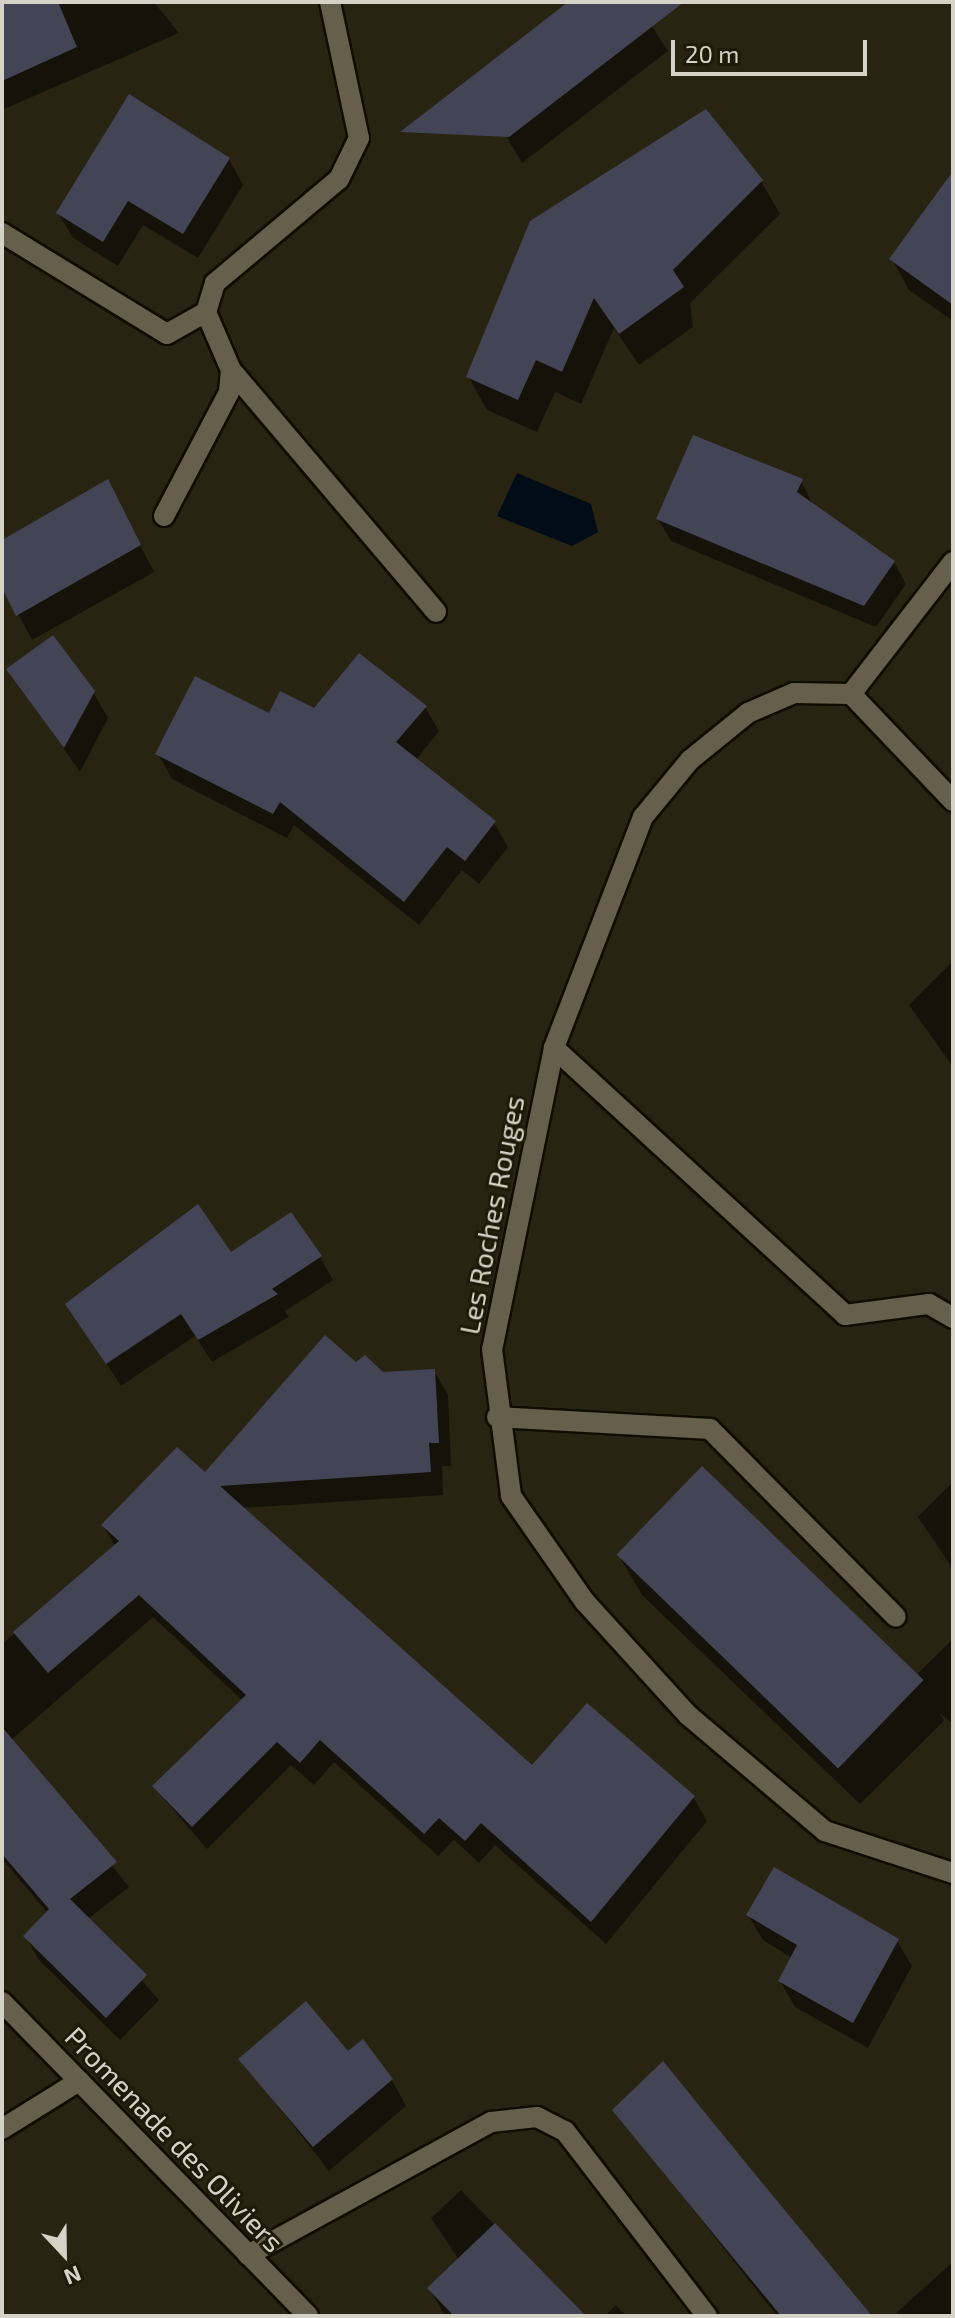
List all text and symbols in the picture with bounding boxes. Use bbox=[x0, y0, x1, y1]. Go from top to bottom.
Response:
scale bar bbox=[675, 24, 871, 74]
text: 20 m bbox=[685, 39, 739, 68]
street label: Les Roches Rouges bbox=[451, 1093, 531, 1337]
street label: Promenade des Oliviers bbox=[59, 2020, 291, 2258]
north arrow bbox=[24, 2214, 104, 2294]
text: N bbox=[61, 2261, 85, 2291]

